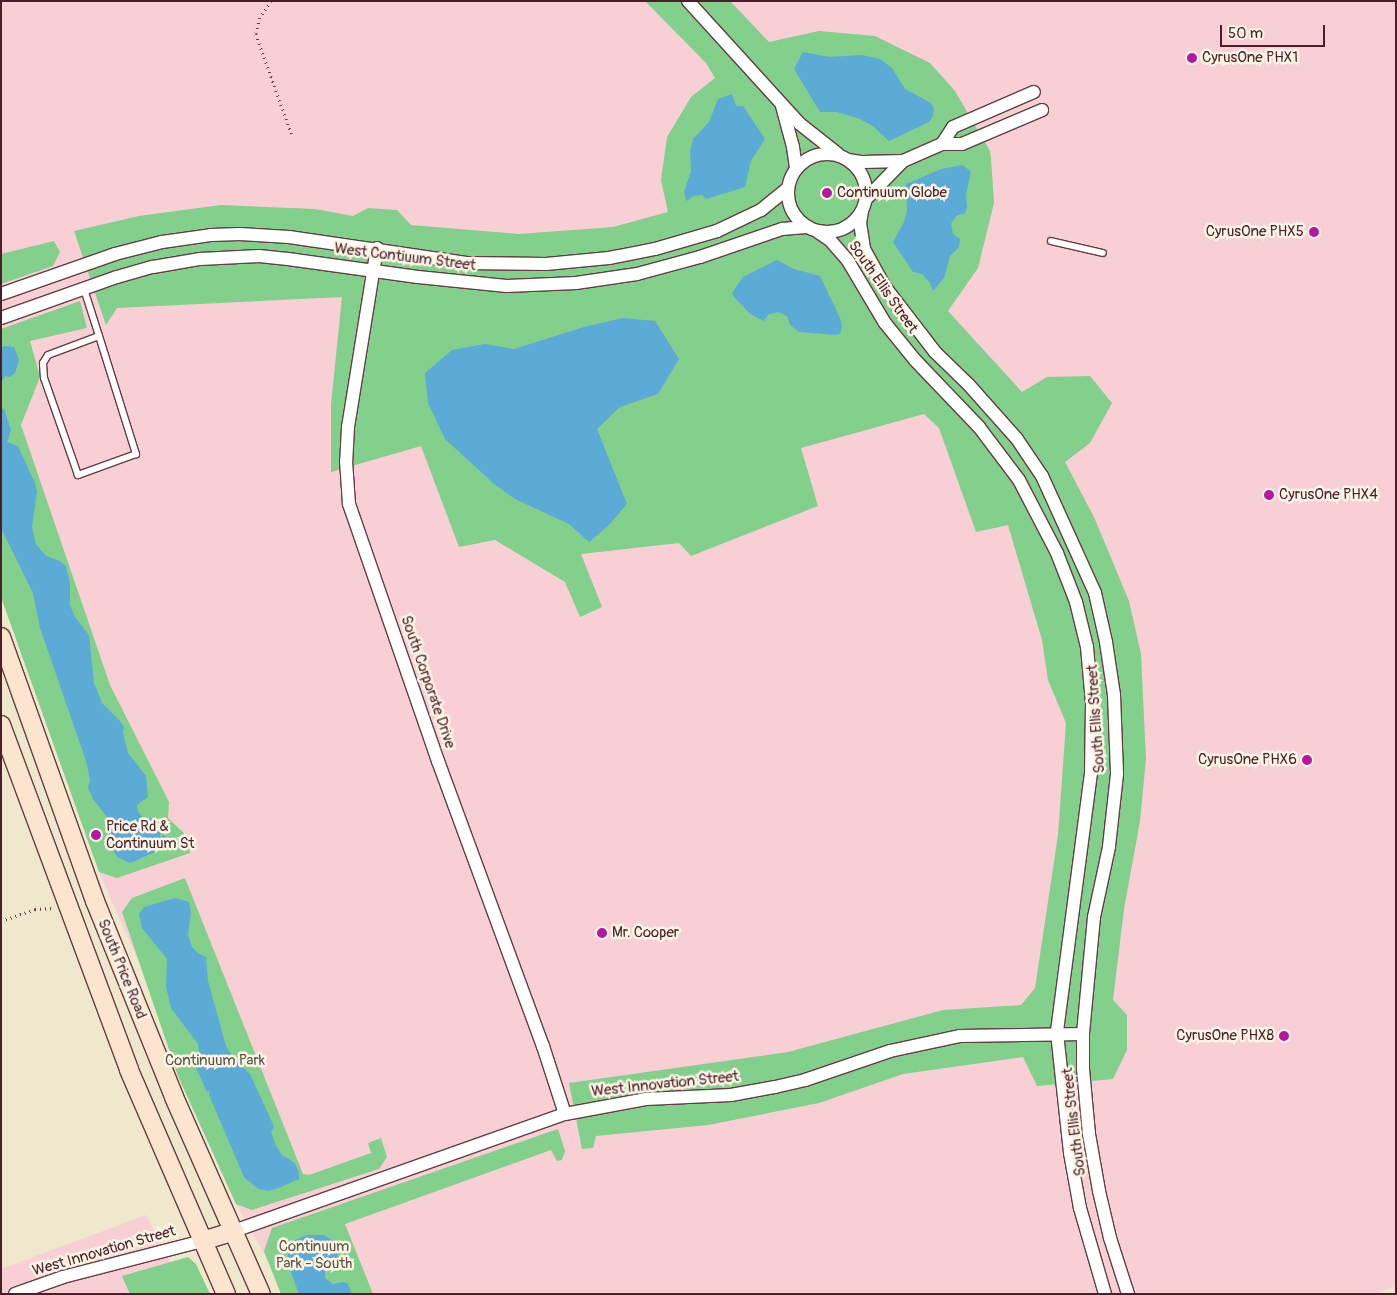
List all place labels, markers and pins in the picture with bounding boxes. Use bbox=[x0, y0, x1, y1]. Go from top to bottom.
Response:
place label: CyrusOne PHX1 bbox=[1202, 49, 1298, 67]
marker: CyrusOne PHX1 bbox=[1186, 52, 1198, 64]
place label: Continuum Globe bbox=[837, 184, 947, 202]
marker: Continuum Globe bbox=[821, 187, 833, 199]
place label: CyrusOne PHX5 bbox=[1206, 223, 1304, 241]
marker: CyrusOne PHX5 bbox=[1308, 226, 1320, 238]
place label: CyrusOne PHX4 bbox=[1279, 486, 1378, 504]
marker: CyrusOne PHX4 bbox=[1263, 489, 1275, 501]
place label: CyrusOne PHX6 bbox=[1198, 751, 1297, 769]
marker: CyrusOne PHX6 bbox=[1301, 754, 1313, 766]
place label: Price Rd & Continuum St bbox=[106, 817, 195, 852]
marker: Price Rd & Continuum St bbox=[90, 829, 102, 841]
place label: Mr. Cooper bbox=[612, 924, 679, 942]
marker: Mr. Cooper bbox=[596, 927, 608, 939]
place label: CyrusOne PHX8 bbox=[1176, 1027, 1274, 1045]
marker: CyrusOne PHX8 bbox=[1278, 1030, 1290, 1042]

